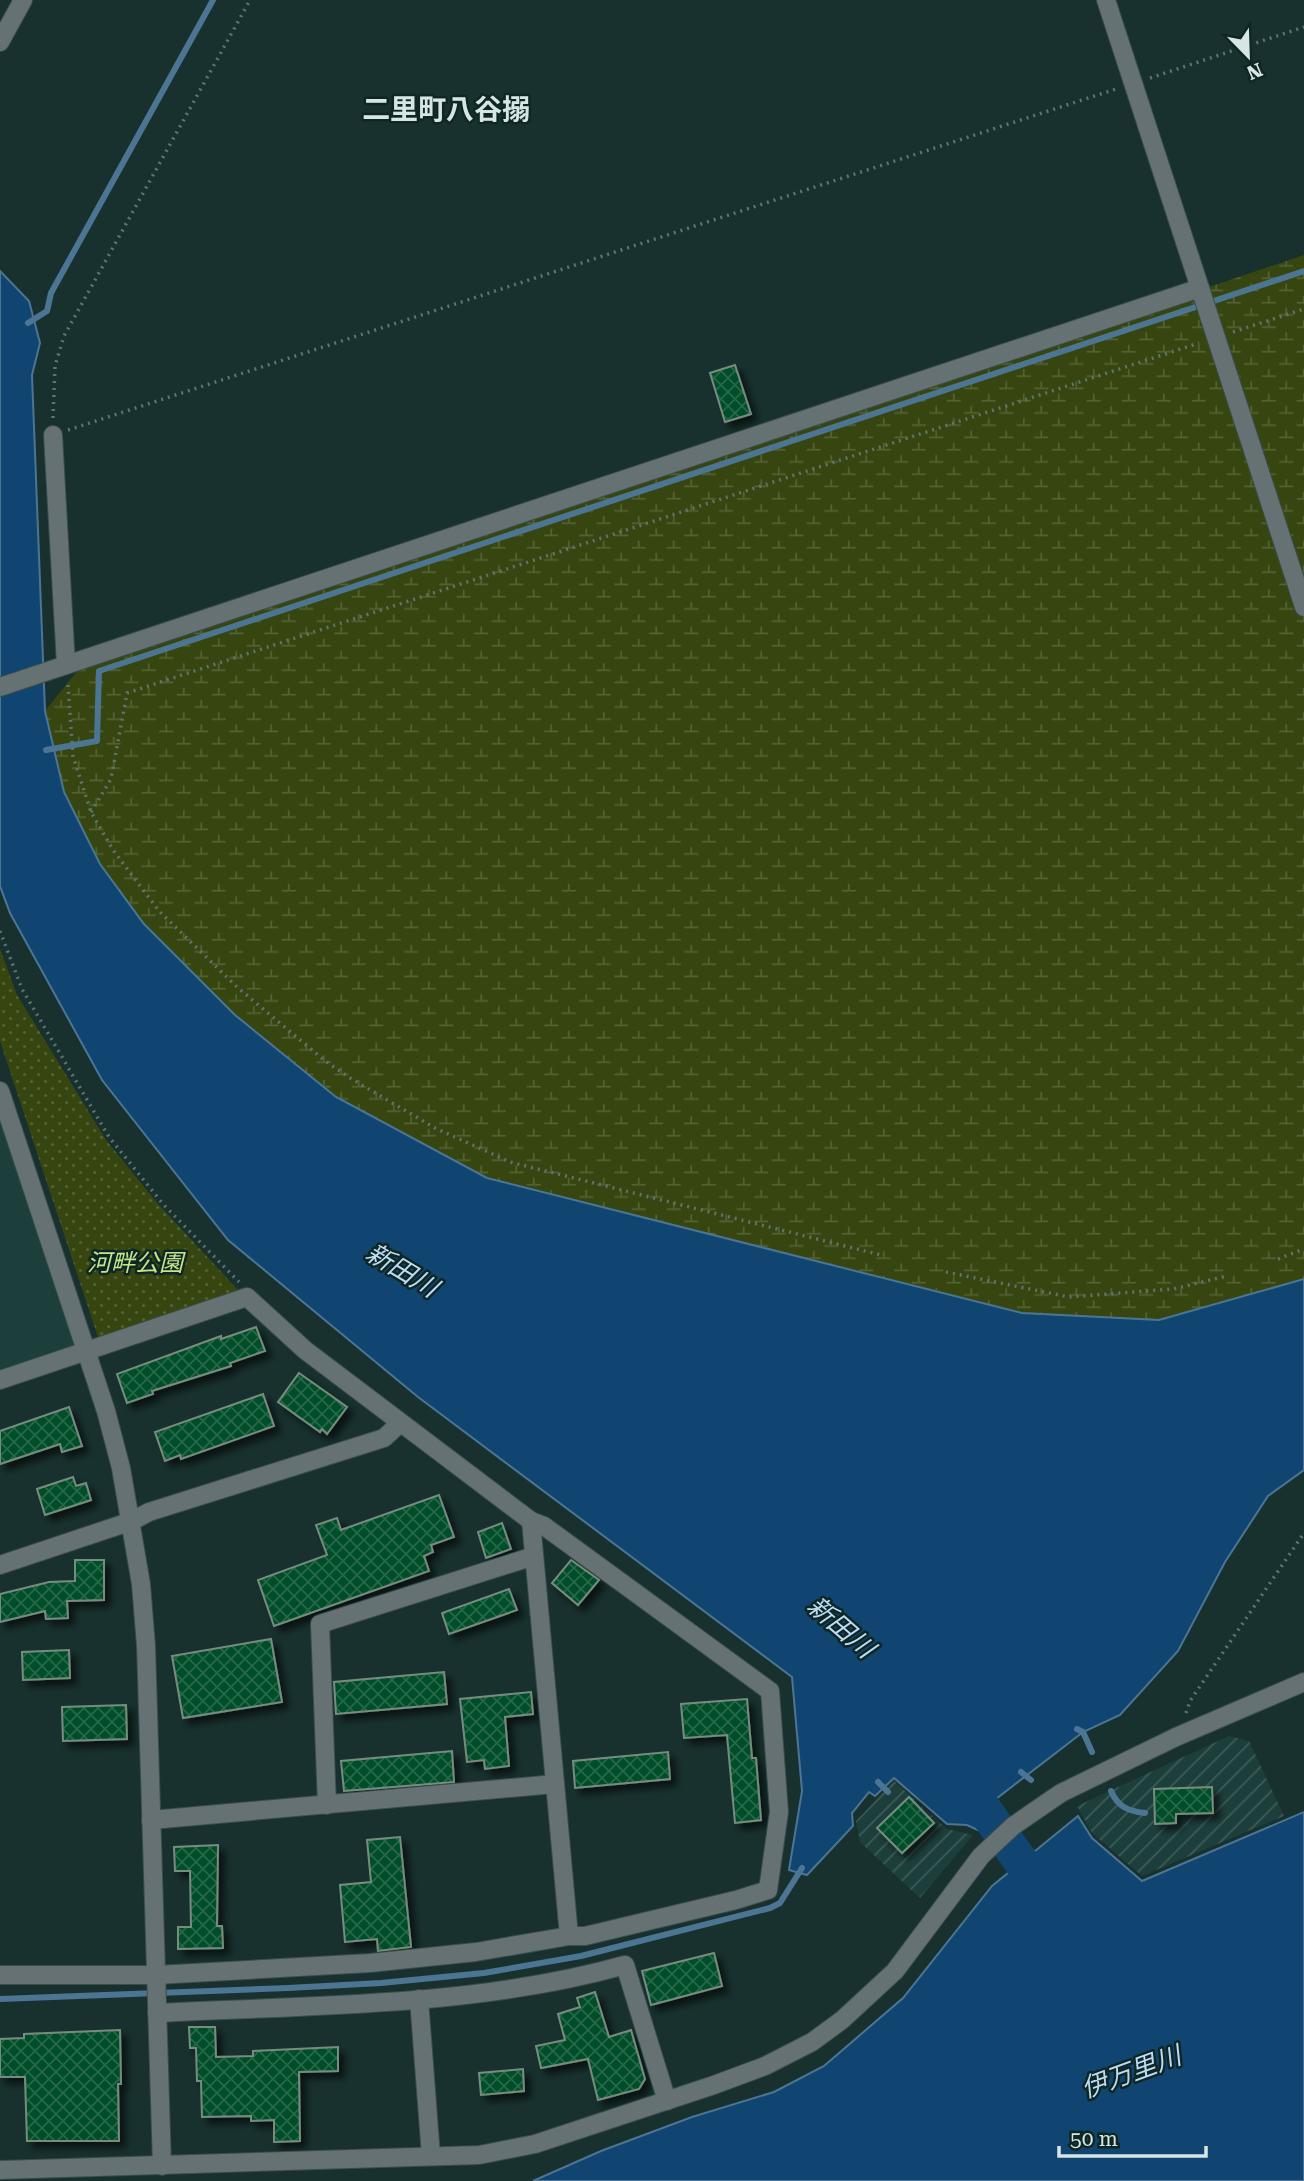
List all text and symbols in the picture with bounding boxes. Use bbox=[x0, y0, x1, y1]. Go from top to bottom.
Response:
north arrow bbox=[1213, 21, 1283, 91]
text: N bbox=[1243, 58, 1266, 85]
district label: 二里町八谷搦 bbox=[362, 93, 530, 126]
water label: 新田川 bbox=[361, 1237, 446, 1304]
park label: 河畔公園 bbox=[87, 1249, 186, 1277]
water label: 新田川 bbox=[802, 1590, 883, 1666]
water label: 伊万里川 bbox=[1077, 2039, 1188, 2104]
scale bar bbox=[1059, 2114, 1206, 2158]
text: 50 m bbox=[1070, 2127, 1118, 2151]

